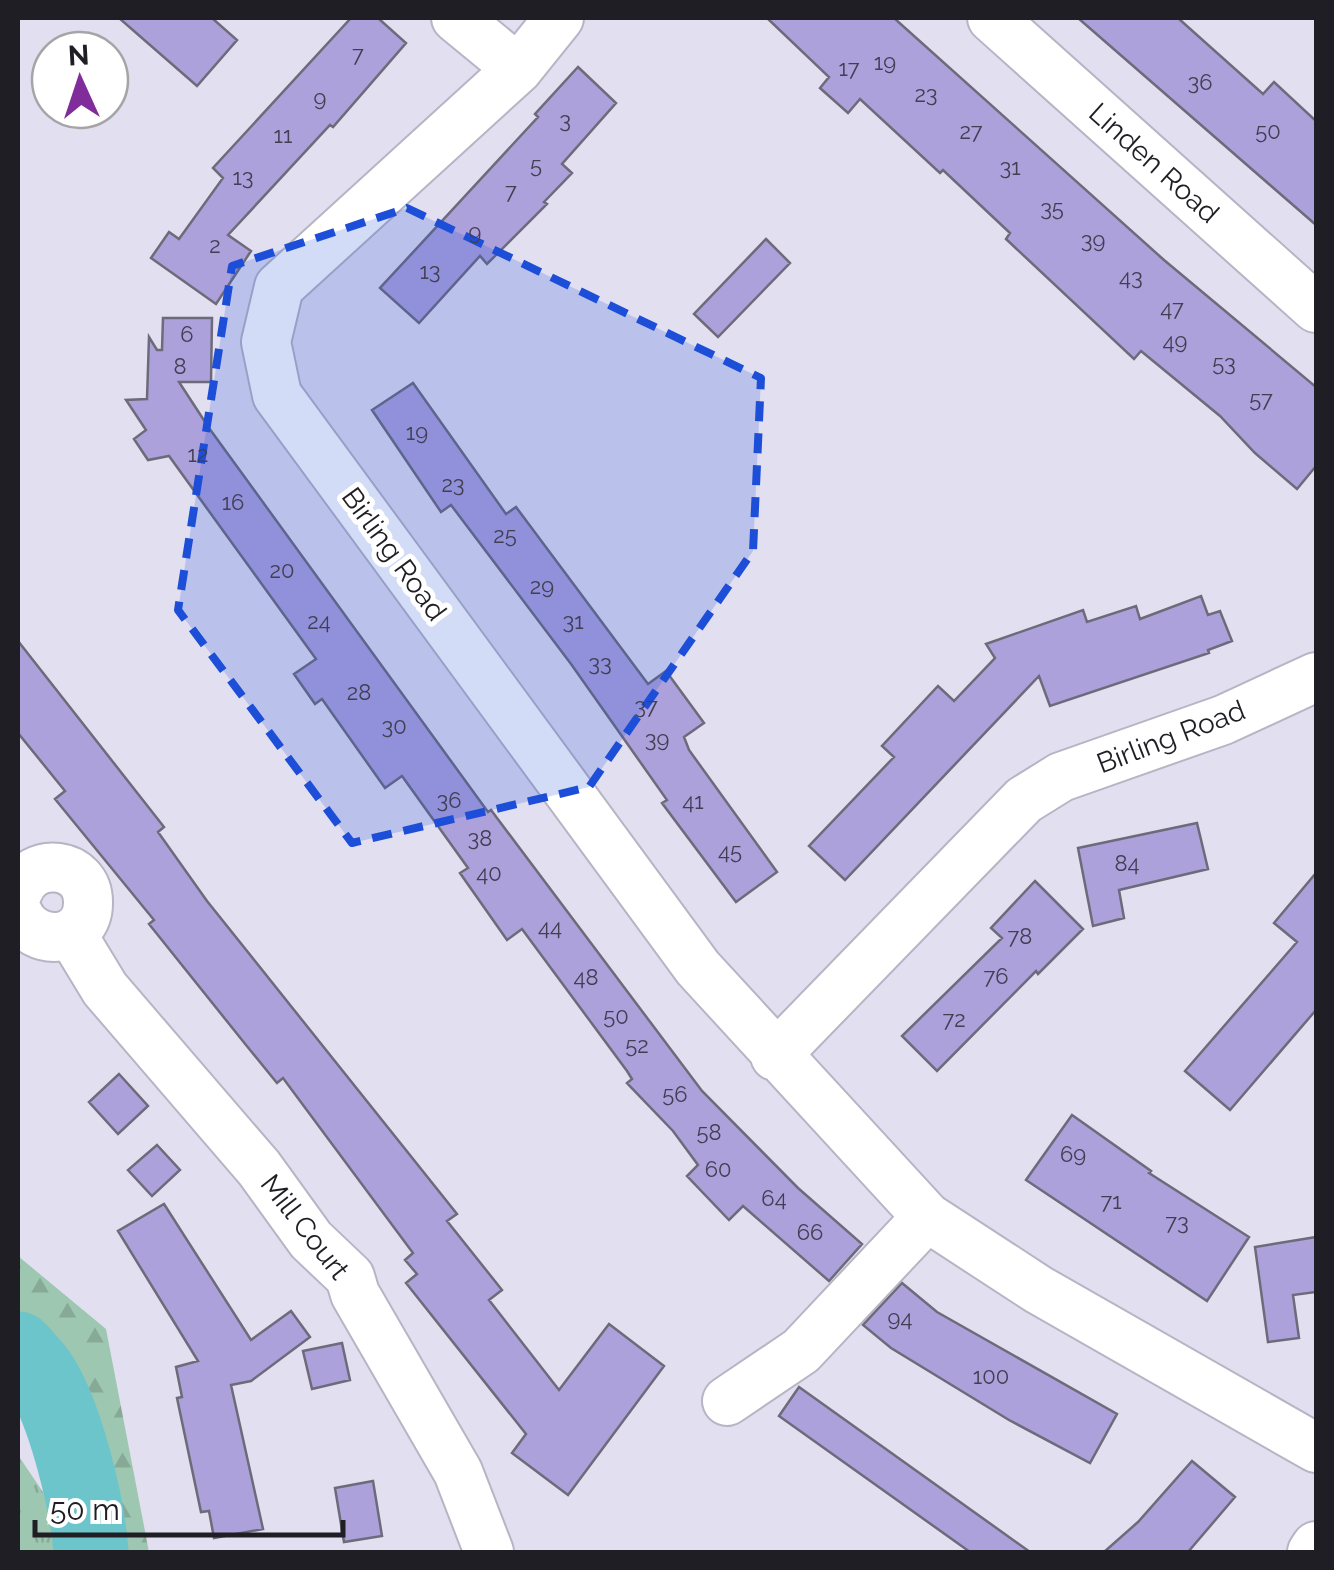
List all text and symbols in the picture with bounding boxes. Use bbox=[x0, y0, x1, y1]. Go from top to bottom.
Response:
north arrow bbox=[30, 30, 130, 130]
text: N bbox=[67, 38, 90, 73]
house number: 7 bbox=[352, 41, 364, 67]
house number: 19 bbox=[874, 49, 896, 75]
house number: 17 bbox=[838, 55, 860, 81]
house number: 36 bbox=[1187, 69, 1213, 95]
house number: 23 bbox=[914, 81, 938, 107]
house number: 9 bbox=[314, 85, 326, 111]
street label: Linden Road bbox=[1082, 96, 1226, 230]
house number: 3 bbox=[559, 107, 571, 133]
house number: 27 bbox=[959, 118, 983, 144]
house number: 50 bbox=[1255, 118, 1281, 144]
house number: 11 bbox=[274, 122, 292, 148]
house number: 5 bbox=[530, 152, 542, 178]
house number: 31 bbox=[999, 154, 1021, 180]
house number: 13 bbox=[232, 164, 254, 190]
house number: 7 bbox=[505, 178, 517, 204]
house number: 35 bbox=[1040, 195, 1064, 221]
house number: 9 bbox=[469, 219, 481, 245]
house number: 39 bbox=[1081, 227, 1105, 253]
house number: 2 bbox=[209, 232, 221, 258]
house number: 13 bbox=[419, 258, 441, 284]
house number: 43 bbox=[1119, 264, 1143, 290]
house number: 47 bbox=[1160, 295, 1184, 321]
house number: 6 bbox=[180, 321, 194, 347]
house number: 49 bbox=[1163, 328, 1187, 354]
house number: 53 bbox=[1212, 350, 1236, 376]
house number: 8 bbox=[173, 353, 187, 379]
house number: 57 bbox=[1249, 386, 1273, 412]
house number: 19 bbox=[406, 419, 428, 445]
house number: 12 bbox=[188, 441, 208, 467]
house number: 23 bbox=[441, 471, 465, 497]
street label: Birling Road bbox=[335, 481, 453, 627]
house number: 16 bbox=[222, 489, 244, 515]
house number: 25 bbox=[493, 522, 517, 548]
house number: 20 bbox=[270, 557, 294, 583]
house number: 29 bbox=[530, 573, 554, 599]
house number: 24 bbox=[307, 608, 331, 634]
house number: 31 bbox=[562, 608, 584, 634]
house number: 33 bbox=[588, 650, 612, 676]
house number: 28 bbox=[347, 679, 371, 705]
house number: 37 bbox=[634, 693, 658, 719]
street label: Birling Road bbox=[1092, 694, 1250, 780]
house number: 30 bbox=[381, 713, 407, 739]
house number: 39 bbox=[645, 726, 669, 752]
house number: 36 bbox=[436, 787, 462, 813]
house number: 41 bbox=[682, 788, 704, 814]
house number: 38 bbox=[468, 825, 492, 851]
house number: 45 bbox=[718, 838, 742, 864]
house number: 84 bbox=[1114, 850, 1140, 876]
house number: 40 bbox=[476, 860, 502, 886]
house number: 44 bbox=[538, 914, 562, 940]
house number: 78 bbox=[1008, 923, 1032, 949]
house number: 76 bbox=[983, 963, 1009, 989]
house number: 48 bbox=[573, 964, 599, 990]
house number: 50 bbox=[603, 1003, 629, 1029]
house number: 72 bbox=[942, 1006, 966, 1032]
house number: 52 bbox=[625, 1032, 649, 1058]
house number: 56 bbox=[662, 1081, 688, 1107]
house number: 58 bbox=[696, 1119, 722, 1145]
house number: 69 bbox=[1060, 1141, 1086, 1167]
house number: 60 bbox=[705, 1156, 731, 1182]
street label: Mill Court bbox=[254, 1168, 357, 1286]
house number: 64 bbox=[761, 1185, 787, 1211]
house number: 71 bbox=[1100, 1188, 1122, 1214]
house number: 73 bbox=[1165, 1209, 1189, 1235]
house number: 66 bbox=[797, 1219, 823, 1245]
house number: 94 bbox=[888, 1305, 912, 1331]
house number: 100 bbox=[973, 1363, 1009, 1389]
scale bar bbox=[35, 1475, 342, 1537]
text: 50 m bbox=[50, 1492, 120, 1527]

